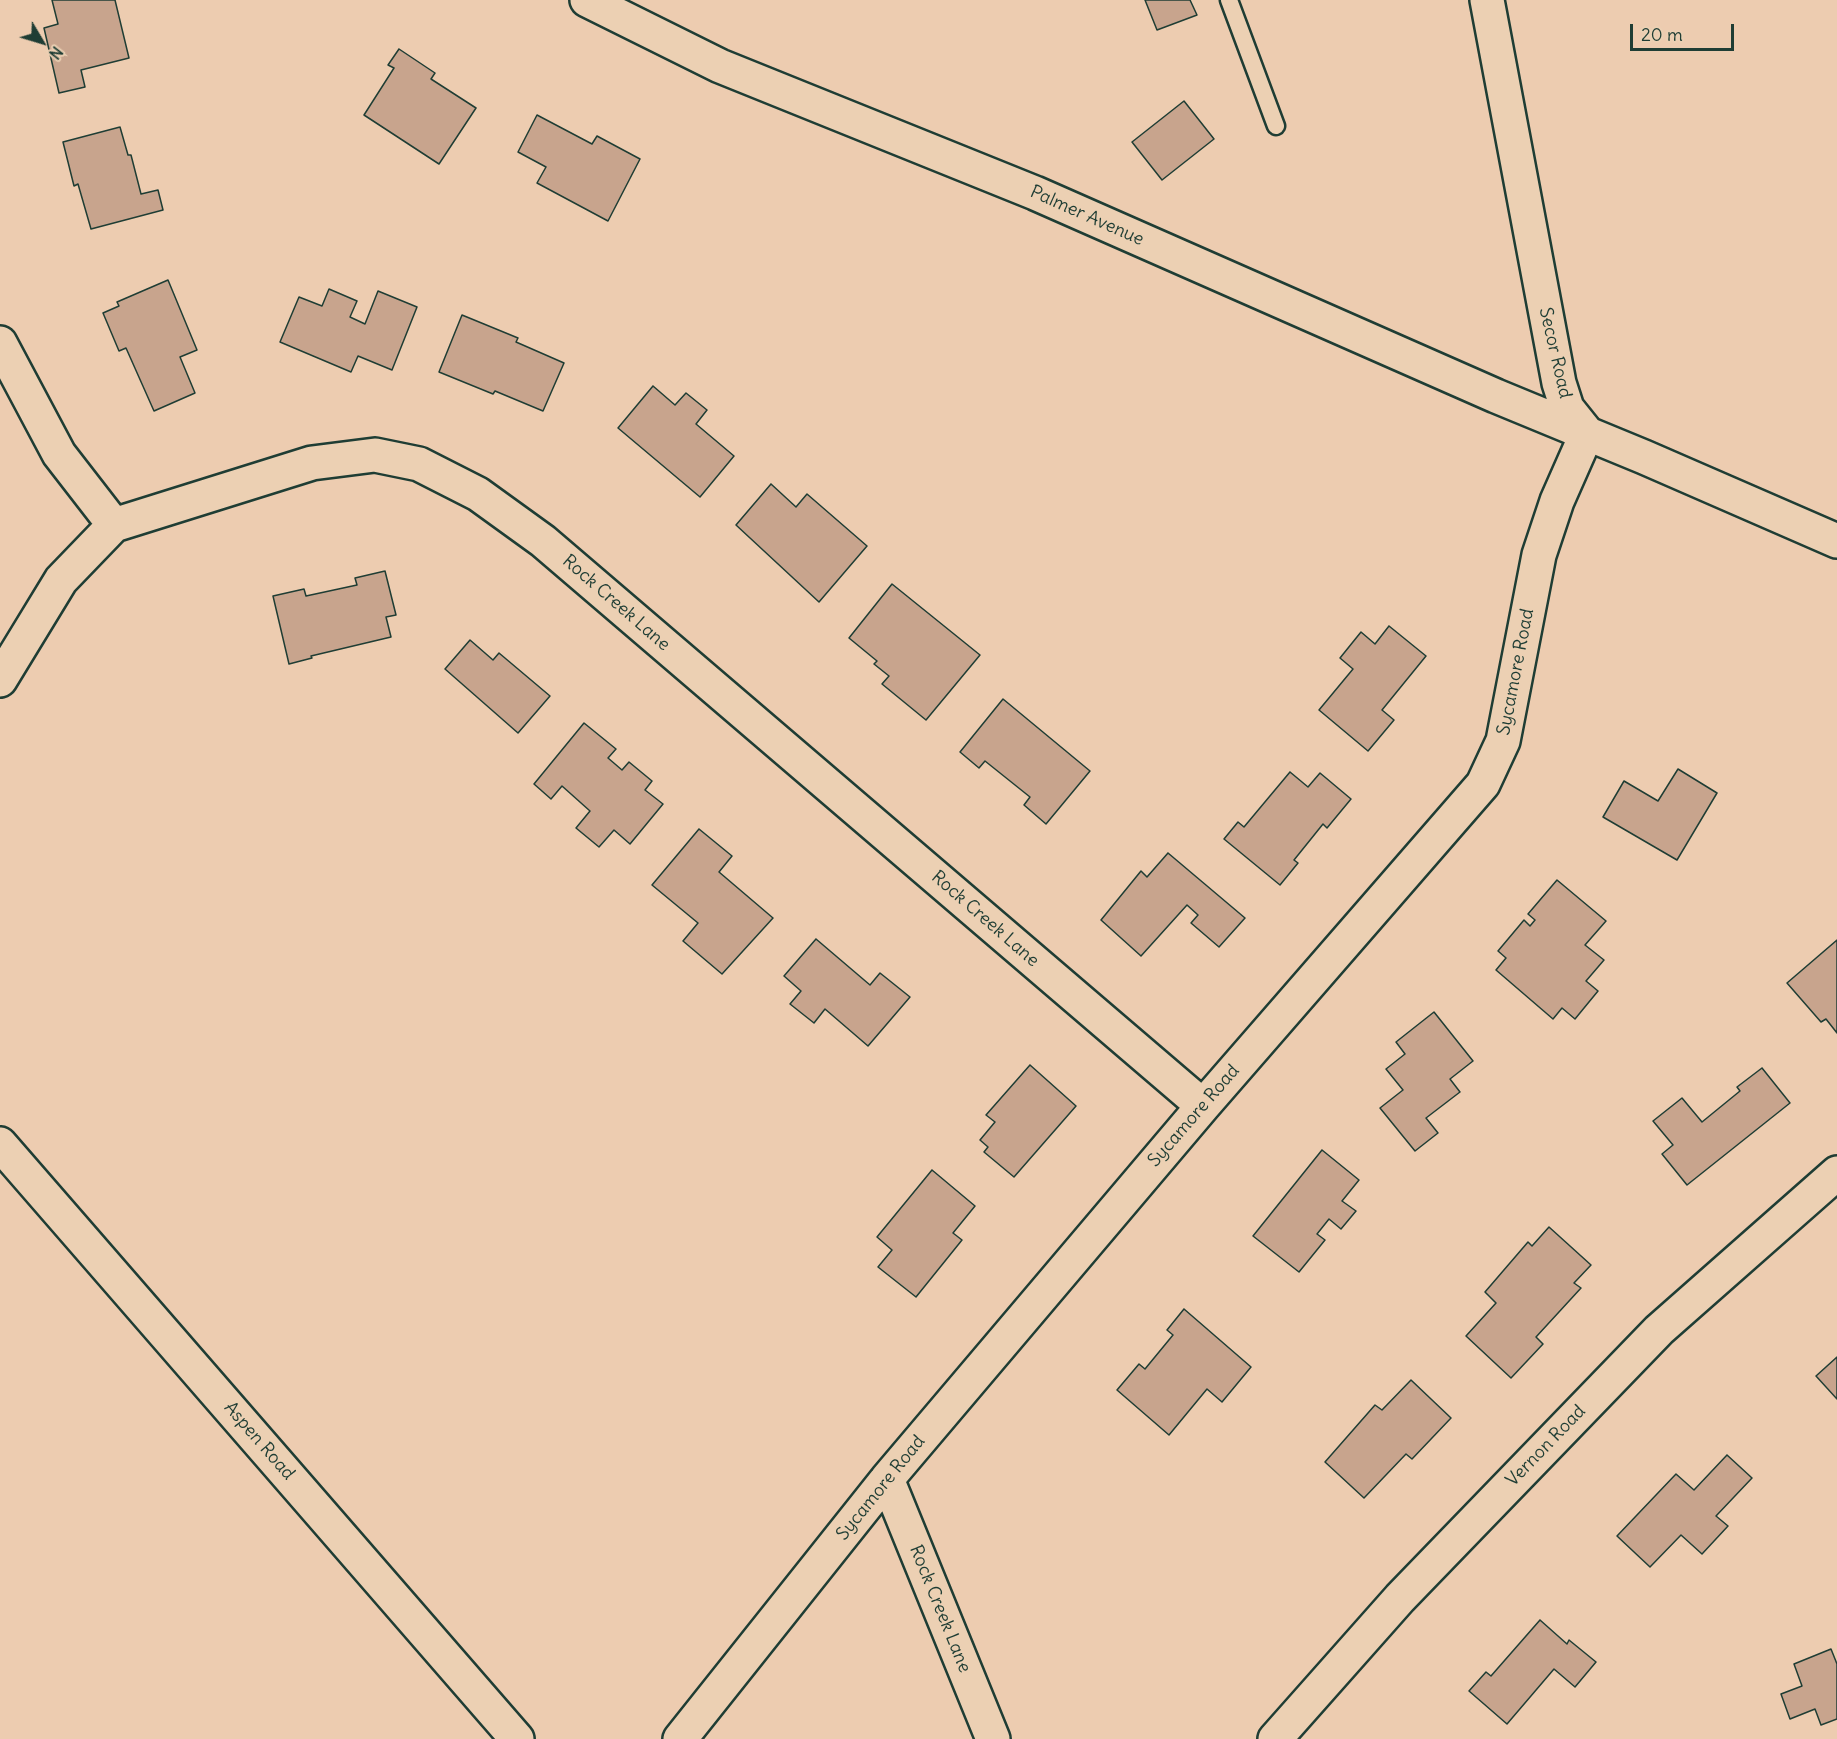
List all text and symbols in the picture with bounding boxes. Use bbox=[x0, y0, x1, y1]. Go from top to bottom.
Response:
north arrow bbox=[12, 12, 72, 72]
scale bar bbox=[1633, 12, 1736, 50]
text: 20 m bbox=[1641, 23, 1683, 46]
text: N bbox=[45, 43, 67, 64]
street label: Palmer Avenue bbox=[1027, 181, 1147, 251]
street label: Secor Road bbox=[1534, 305, 1576, 401]
street label: Rock Creek Lane bbox=[558, 550, 674, 656]
street label: Sycamore Road bbox=[1493, 607, 1539, 737]
street label: Rock Creek Lane bbox=[927, 866, 1043, 972]
street label: Sycamore Road bbox=[1144, 1060, 1244, 1172]
street label: Aspen Road bbox=[219, 1397, 299, 1485]
street label: Vernon Road bbox=[1502, 1401, 1590, 1491]
street label: Sycamore Road bbox=[832, 1431, 930, 1545]
street label: Rock Creek Lane bbox=[905, 1542, 975, 1676]

